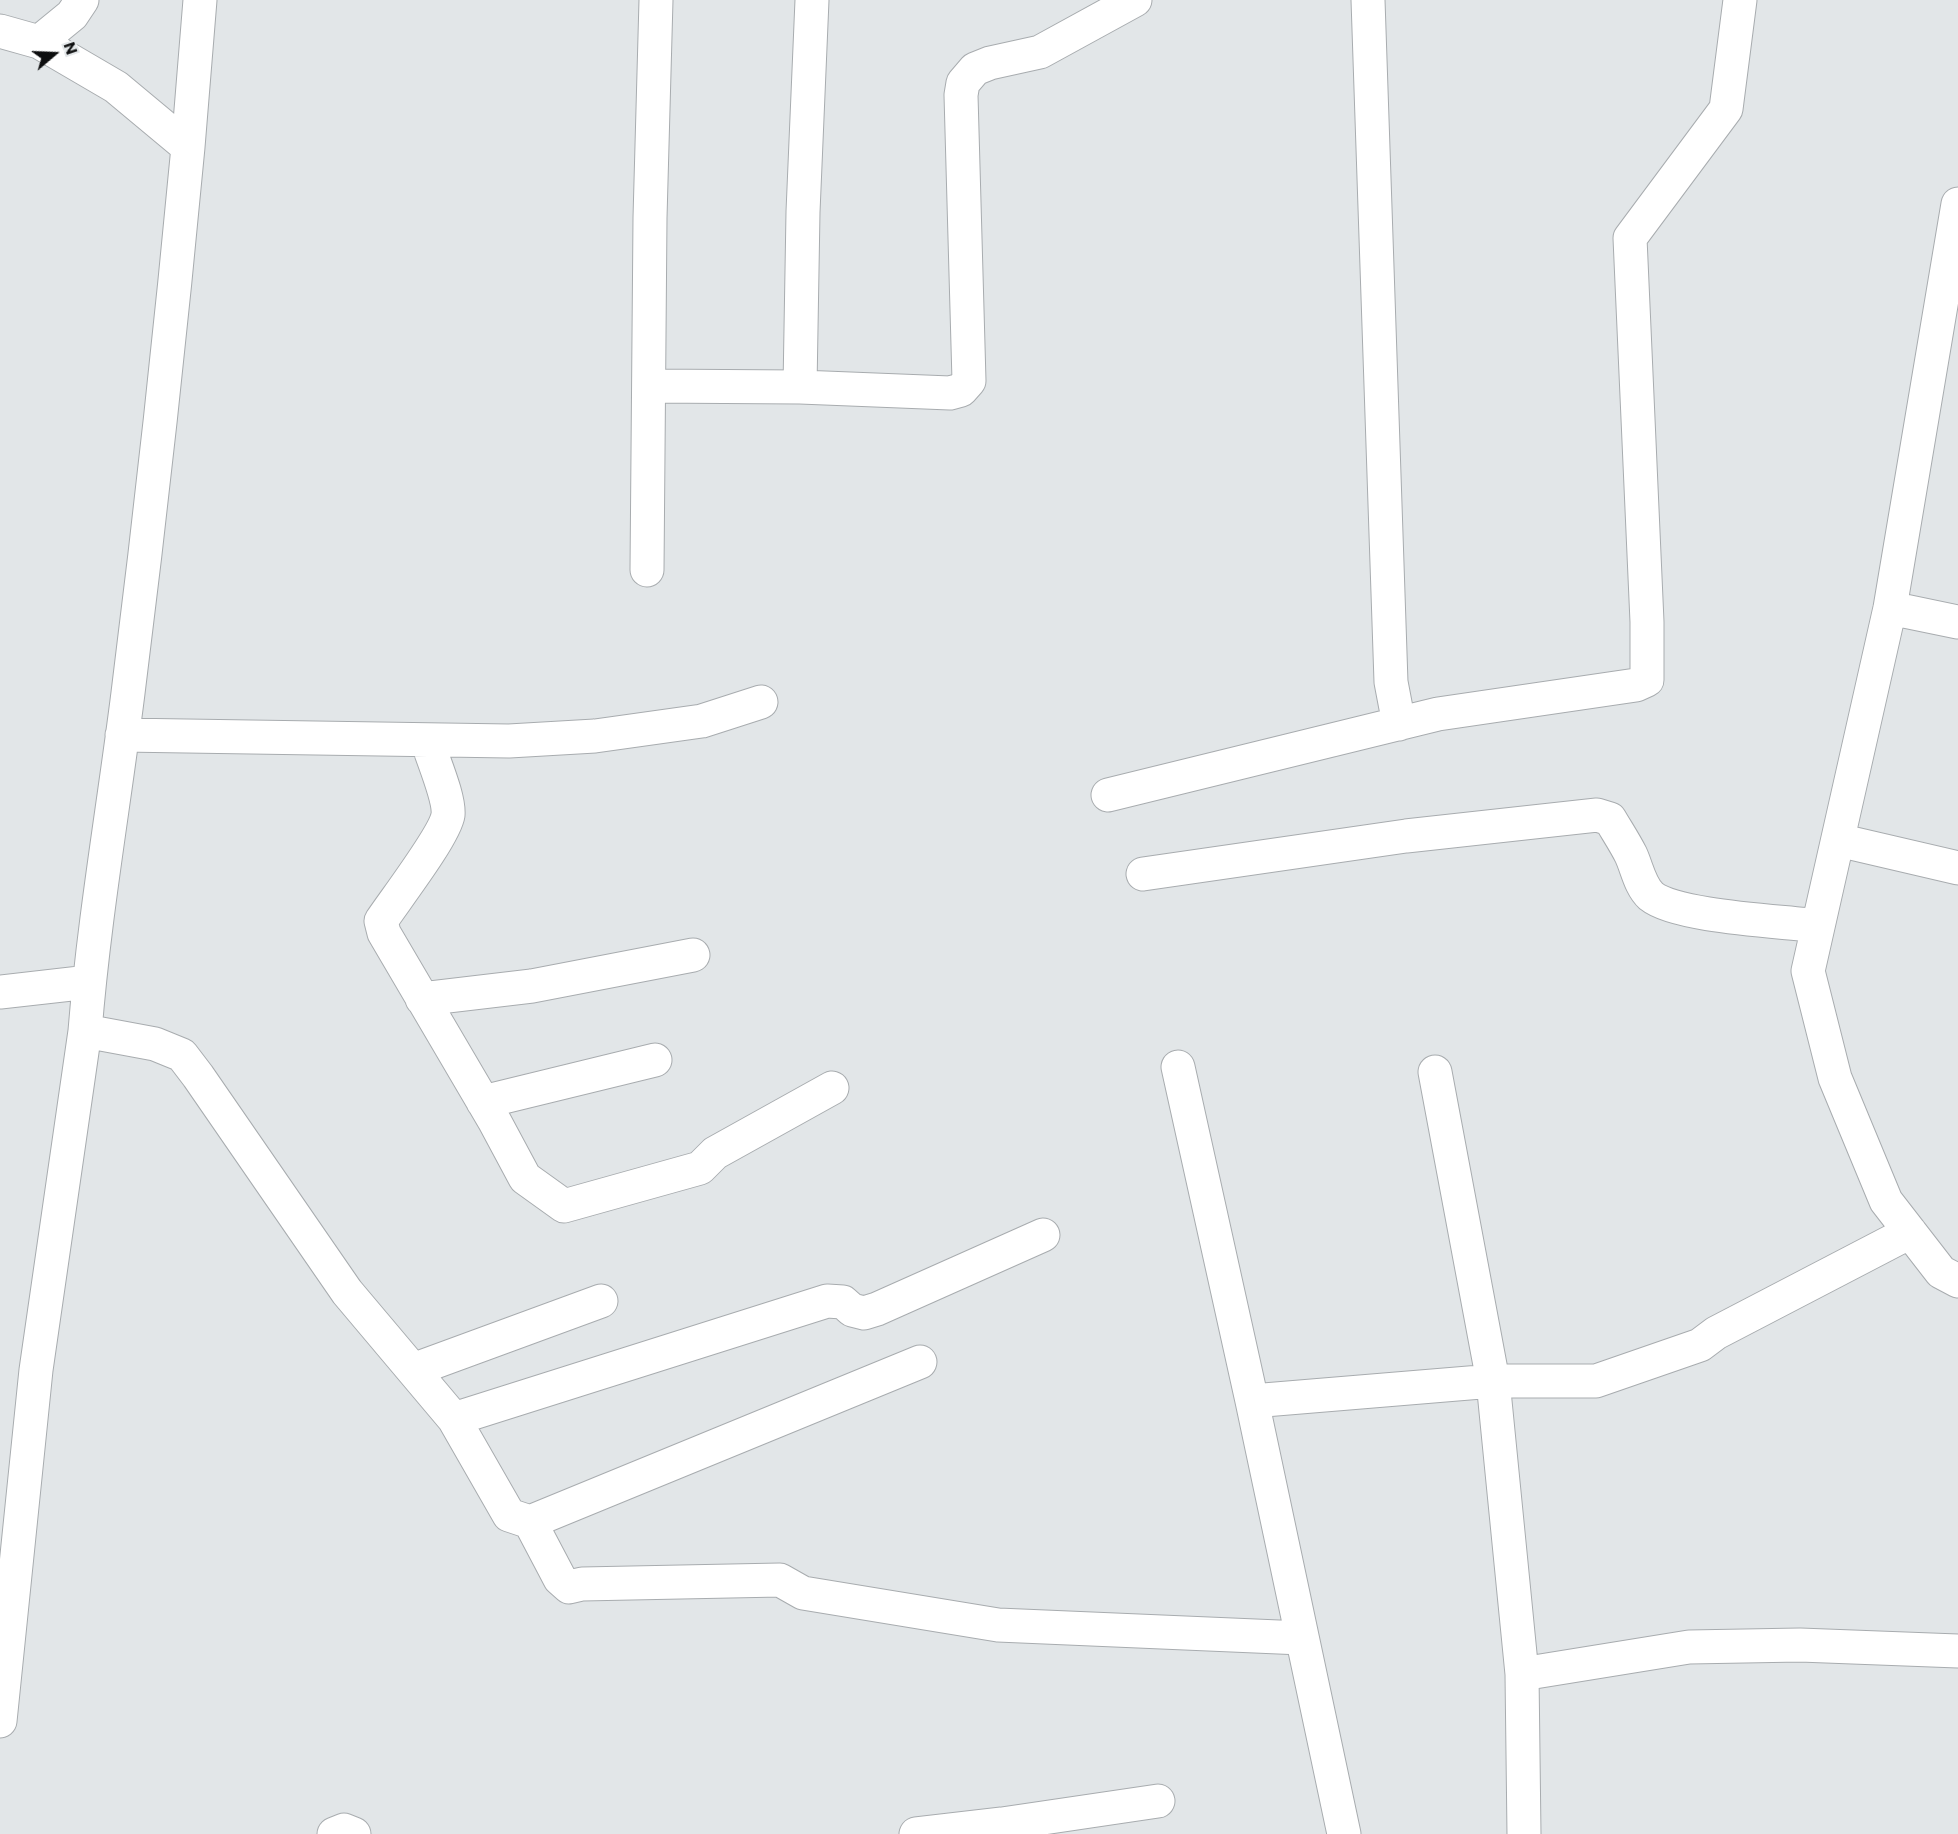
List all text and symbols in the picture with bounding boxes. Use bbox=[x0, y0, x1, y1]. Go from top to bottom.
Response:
north arrow bbox=[24, 24, 84, 84]
text: N bbox=[61, 39, 82, 57]

